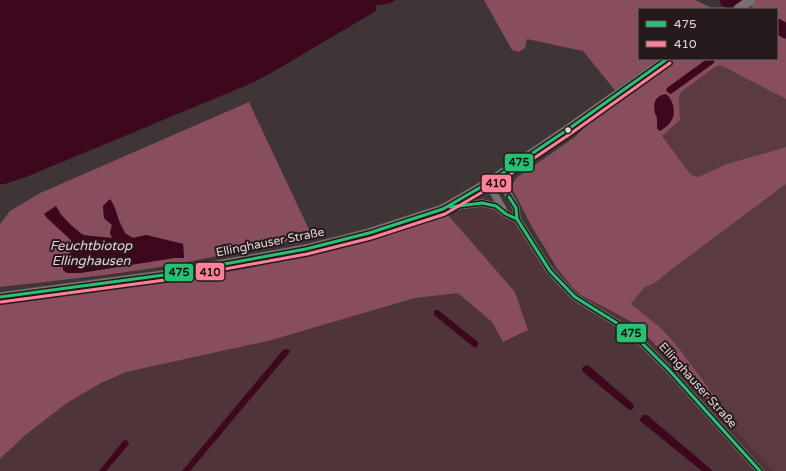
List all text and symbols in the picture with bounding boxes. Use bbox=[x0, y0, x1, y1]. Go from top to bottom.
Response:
legend bbox=[638, 8, 778, 60]
text: 475 bbox=[674, 17, 697, 31]
text: 410 bbox=[674, 37, 697, 51]
unlabelled marker bbox=[563, 125, 573, 135]
line badge: 475 bbox=[504, 153, 534, 172]
text: 475 bbox=[509, 156, 529, 169]
line badge: 410 bbox=[481, 174, 512, 193]
text: 410 bbox=[486, 177, 506, 190]
street label: Ellinghauser Straße bbox=[215, 225, 326, 259]
water label: Feuchtbiotop Ellinghausen bbox=[50, 238, 133, 269]
line badge: 410 bbox=[195, 262, 225, 281]
line badge: 475 bbox=[164, 263, 194, 282]
text: 475 bbox=[169, 266, 189, 279]
text: 410 bbox=[200, 266, 220, 279]
line badge: 475 bbox=[616, 323, 647, 343]
text: 475 bbox=[621, 327, 641, 340]
street label: Ellinghauser Straße bbox=[656, 339, 740, 431]

